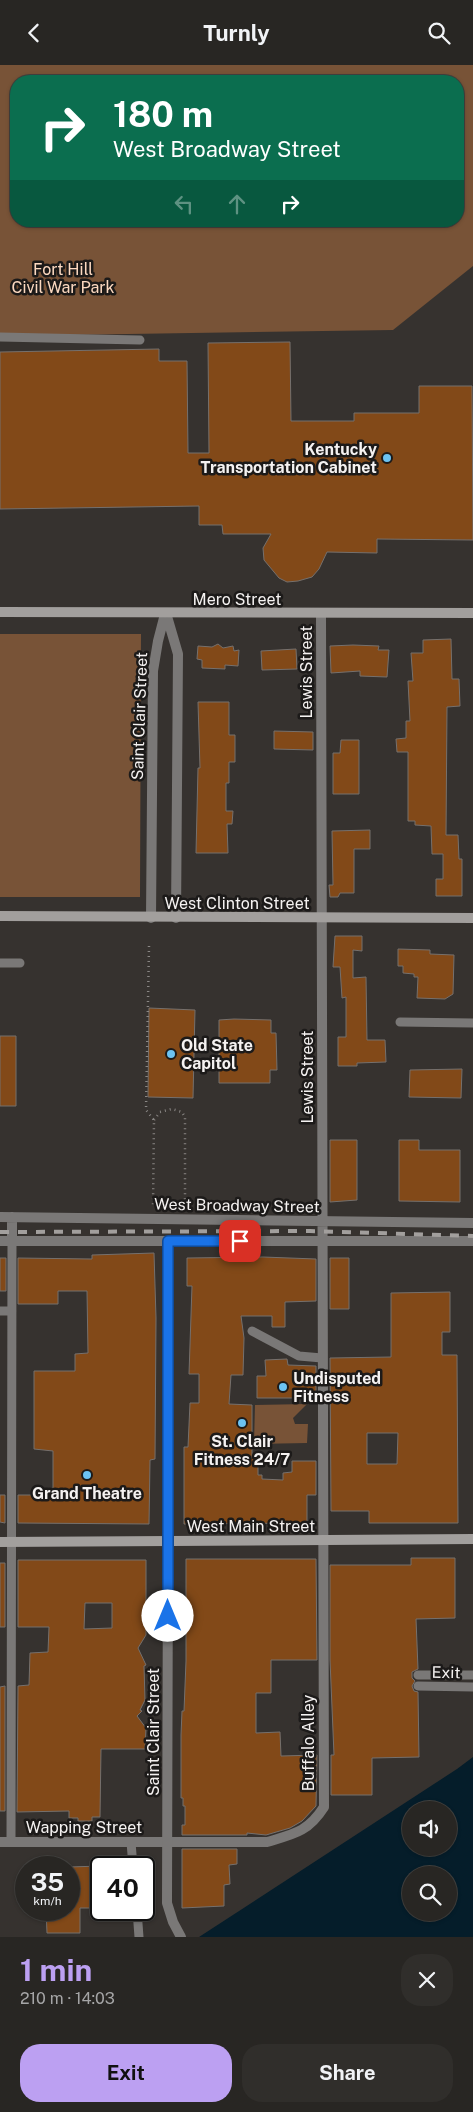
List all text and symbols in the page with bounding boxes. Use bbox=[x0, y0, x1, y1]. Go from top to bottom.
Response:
icon: back bbox=[20, 19, 48, 47]
icon: search bbox=[425, 19, 453, 47]
text: Turnly bbox=[203, 20, 270, 46]
text: 180 m bbox=[113, 94, 213, 135]
icon: right bbox=[30, 95, 95, 160]
text: West Broadway Street bbox=[113, 136, 341, 162]
icon: left bbox=[170, 190, 198, 218]
icon: ahead bbox=[223, 190, 251, 218]
icon: right bbox=[276, 190, 304, 218]
park label: Fort Hill Civil War Park bbox=[11, 260, 115, 297]
place label: Kentucky Transportation Cabinet bbox=[200, 440, 377, 477]
marker: Kentucky Transportation Cabinet bbox=[381, 452, 393, 464]
street label: Mero Street bbox=[193, 590, 281, 609]
street label: Lewis Street bbox=[297, 626, 316, 718]
street label: Saint Clair Street bbox=[128, 652, 151, 780]
street label: West Clinton Street bbox=[164, 894, 310, 913]
street label: Lewis Street bbox=[298, 1031, 317, 1123]
place label: Old State Capitol bbox=[181, 1036, 253, 1073]
marker: Old State Capitol bbox=[165, 1048, 177, 1060]
street label: West Broadway Street bbox=[154, 1195, 320, 1216]
pin bbox=[219, 1220, 261, 1262]
icon: arrive bbox=[226, 1227, 254, 1255]
place label: Undisputed Fitness bbox=[293, 1369, 381, 1406]
marker: Undisputed Fitness bbox=[277, 1381, 289, 1393]
marker: St. Clair Fitness 24/7 bbox=[236, 1417, 248, 1429]
place label: St. Clair Fitness 24/7 bbox=[194, 1432, 290, 1469]
marker: Grand Theatre bbox=[81, 1469, 93, 1481]
place label: Grand Theatre bbox=[32, 1484, 142, 1503]
street label: West Main Street bbox=[187, 1517, 315, 1536]
position arrow bbox=[141, 1589, 193, 1641]
street label: Exit bbox=[431, 1663, 461, 1682]
street label: Saint Clair Street bbox=[144, 1668, 163, 1796]
street label: Buffalo Alley bbox=[299, 1694, 318, 1791]
map controls bbox=[402, 1801, 457, 1921]
button: sound bbox=[402, 1801, 457, 1856]
street label: Wapping Street bbox=[26, 1818, 142, 1837]
speed limit sign: 40 bbox=[90, 1856, 155, 1921]
button: search bbox=[402, 1866, 457, 1921]
text: 35 bbox=[31, 1867, 64, 1897]
text: km/h bbox=[33, 1894, 62, 1908]
text: 1 min bbox=[20, 1952, 92, 1988]
button: close bbox=[401, 1954, 453, 2006]
text: 210 m · 14:03 bbox=[20, 1989, 115, 2008]
button: Exit bbox=[20, 2044, 232, 2102]
button: Share bbox=[242, 2044, 453, 2102]

